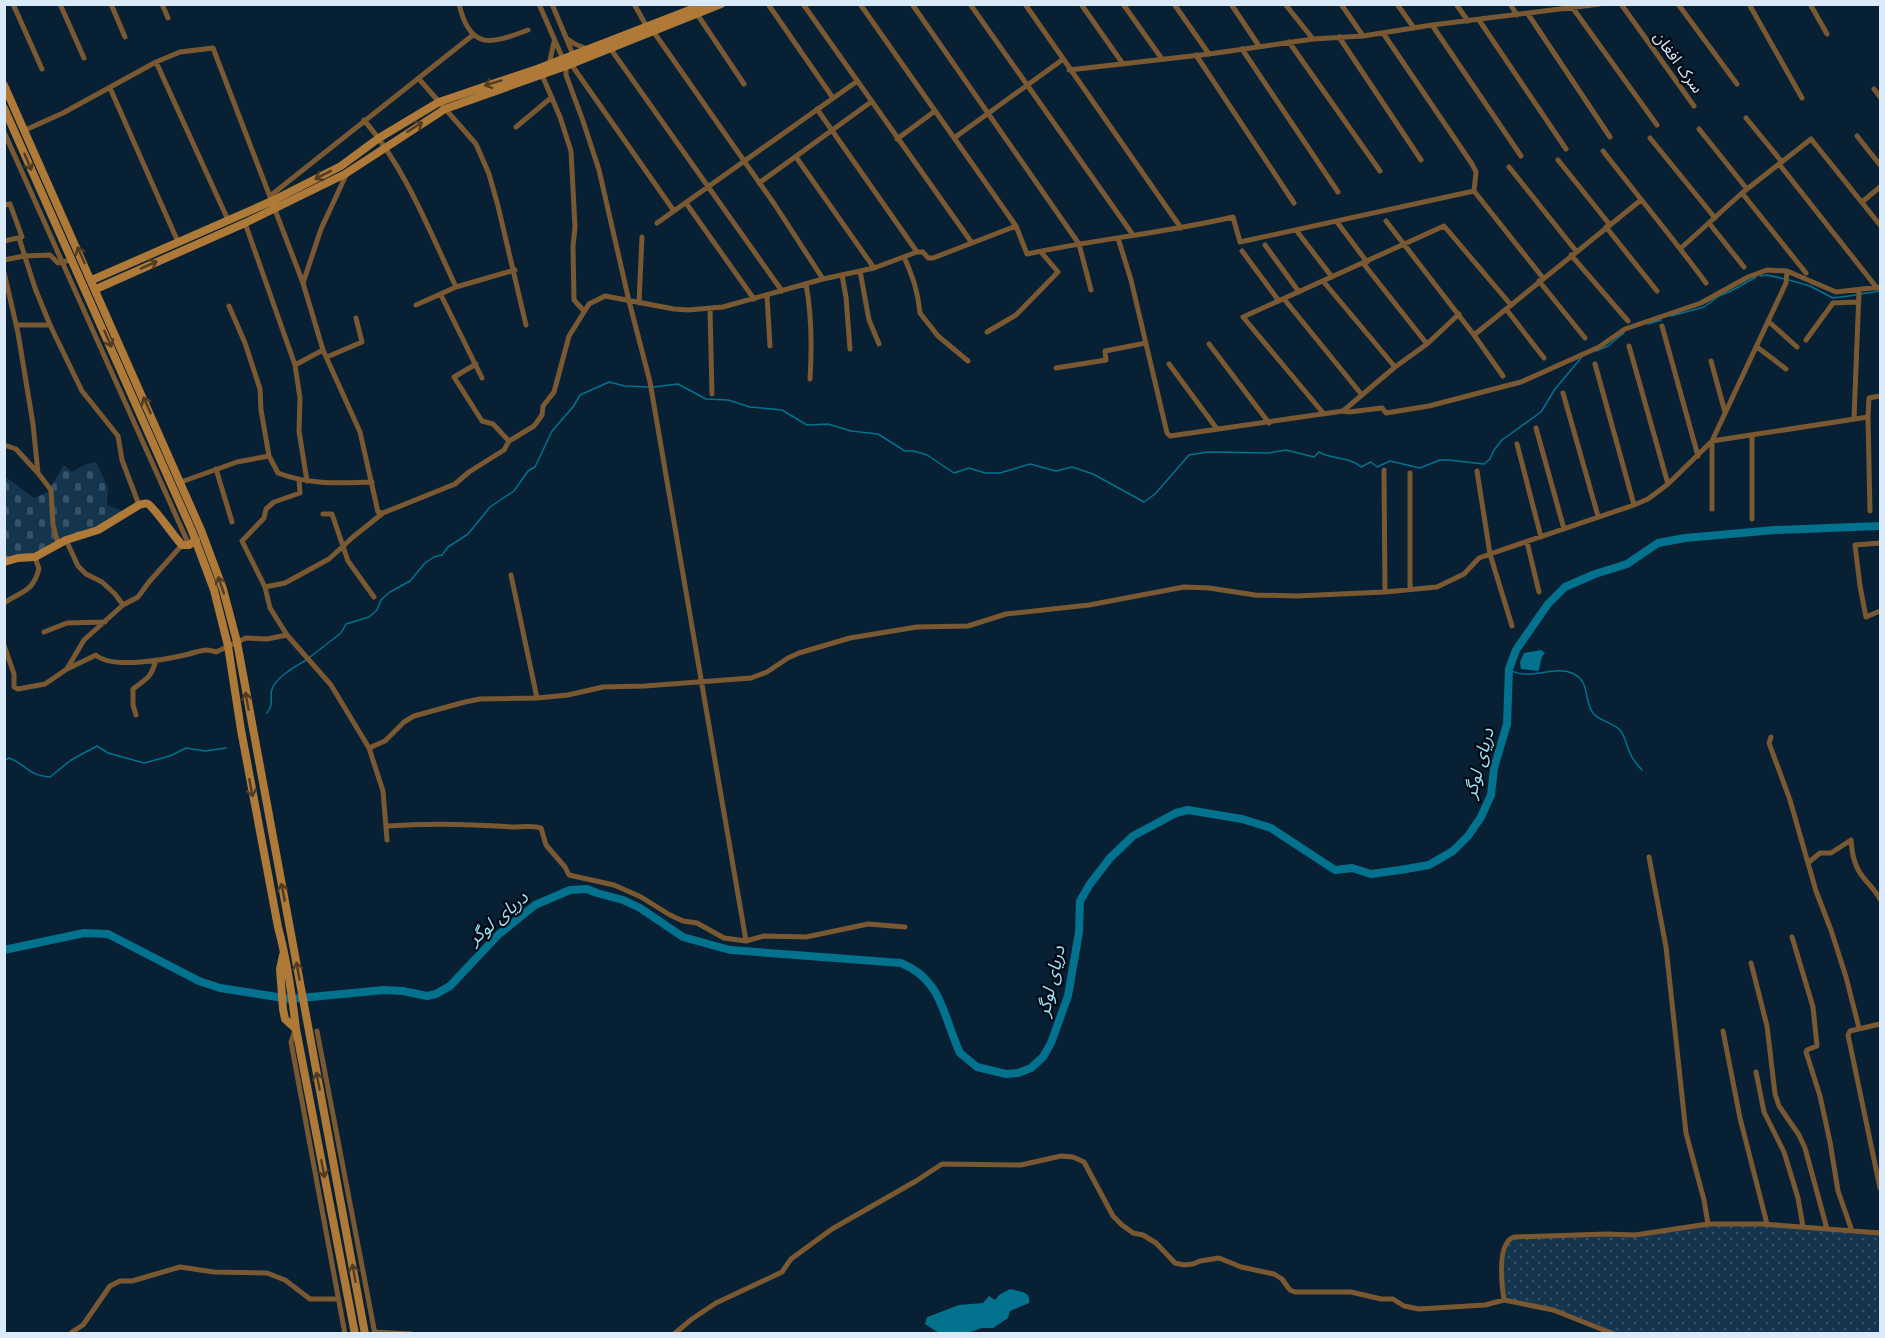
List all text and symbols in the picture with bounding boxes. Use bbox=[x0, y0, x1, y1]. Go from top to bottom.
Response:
street label: سرک افغان bbox=[1650, 28, 1707, 97]
one-way arrow bbox=[484, 78, 503, 89]
one-way arrow bbox=[406, 121, 423, 133]
one-way arrow bbox=[23, 152, 34, 170]
one-way arrow bbox=[315, 169, 332, 181]
one-way arrow bbox=[74, 247, 86, 265]
one-way arrow bbox=[140, 259, 158, 270]
one-way arrow bbox=[103, 330, 115, 348]
one-way arrow bbox=[141, 397, 152, 415]
one-way arrow bbox=[215, 576, 226, 595]
one-way arrow bbox=[241, 691, 252, 711]
water label: دریای لوگر bbox=[1460, 725, 1499, 802]
one-way arrow bbox=[246, 778, 257, 797]
one-way arrow bbox=[277, 883, 288, 903]
water label: دریای لوگر bbox=[463, 887, 533, 951]
water label: دریای لوگر bbox=[1033, 943, 1070, 1020]
one-way arrow bbox=[292, 962, 303, 981]
one-way arrow bbox=[312, 1072, 323, 1091]
one-way arrow bbox=[318, 1158, 329, 1178]
one-way arrow bbox=[348, 1263, 359, 1283]

